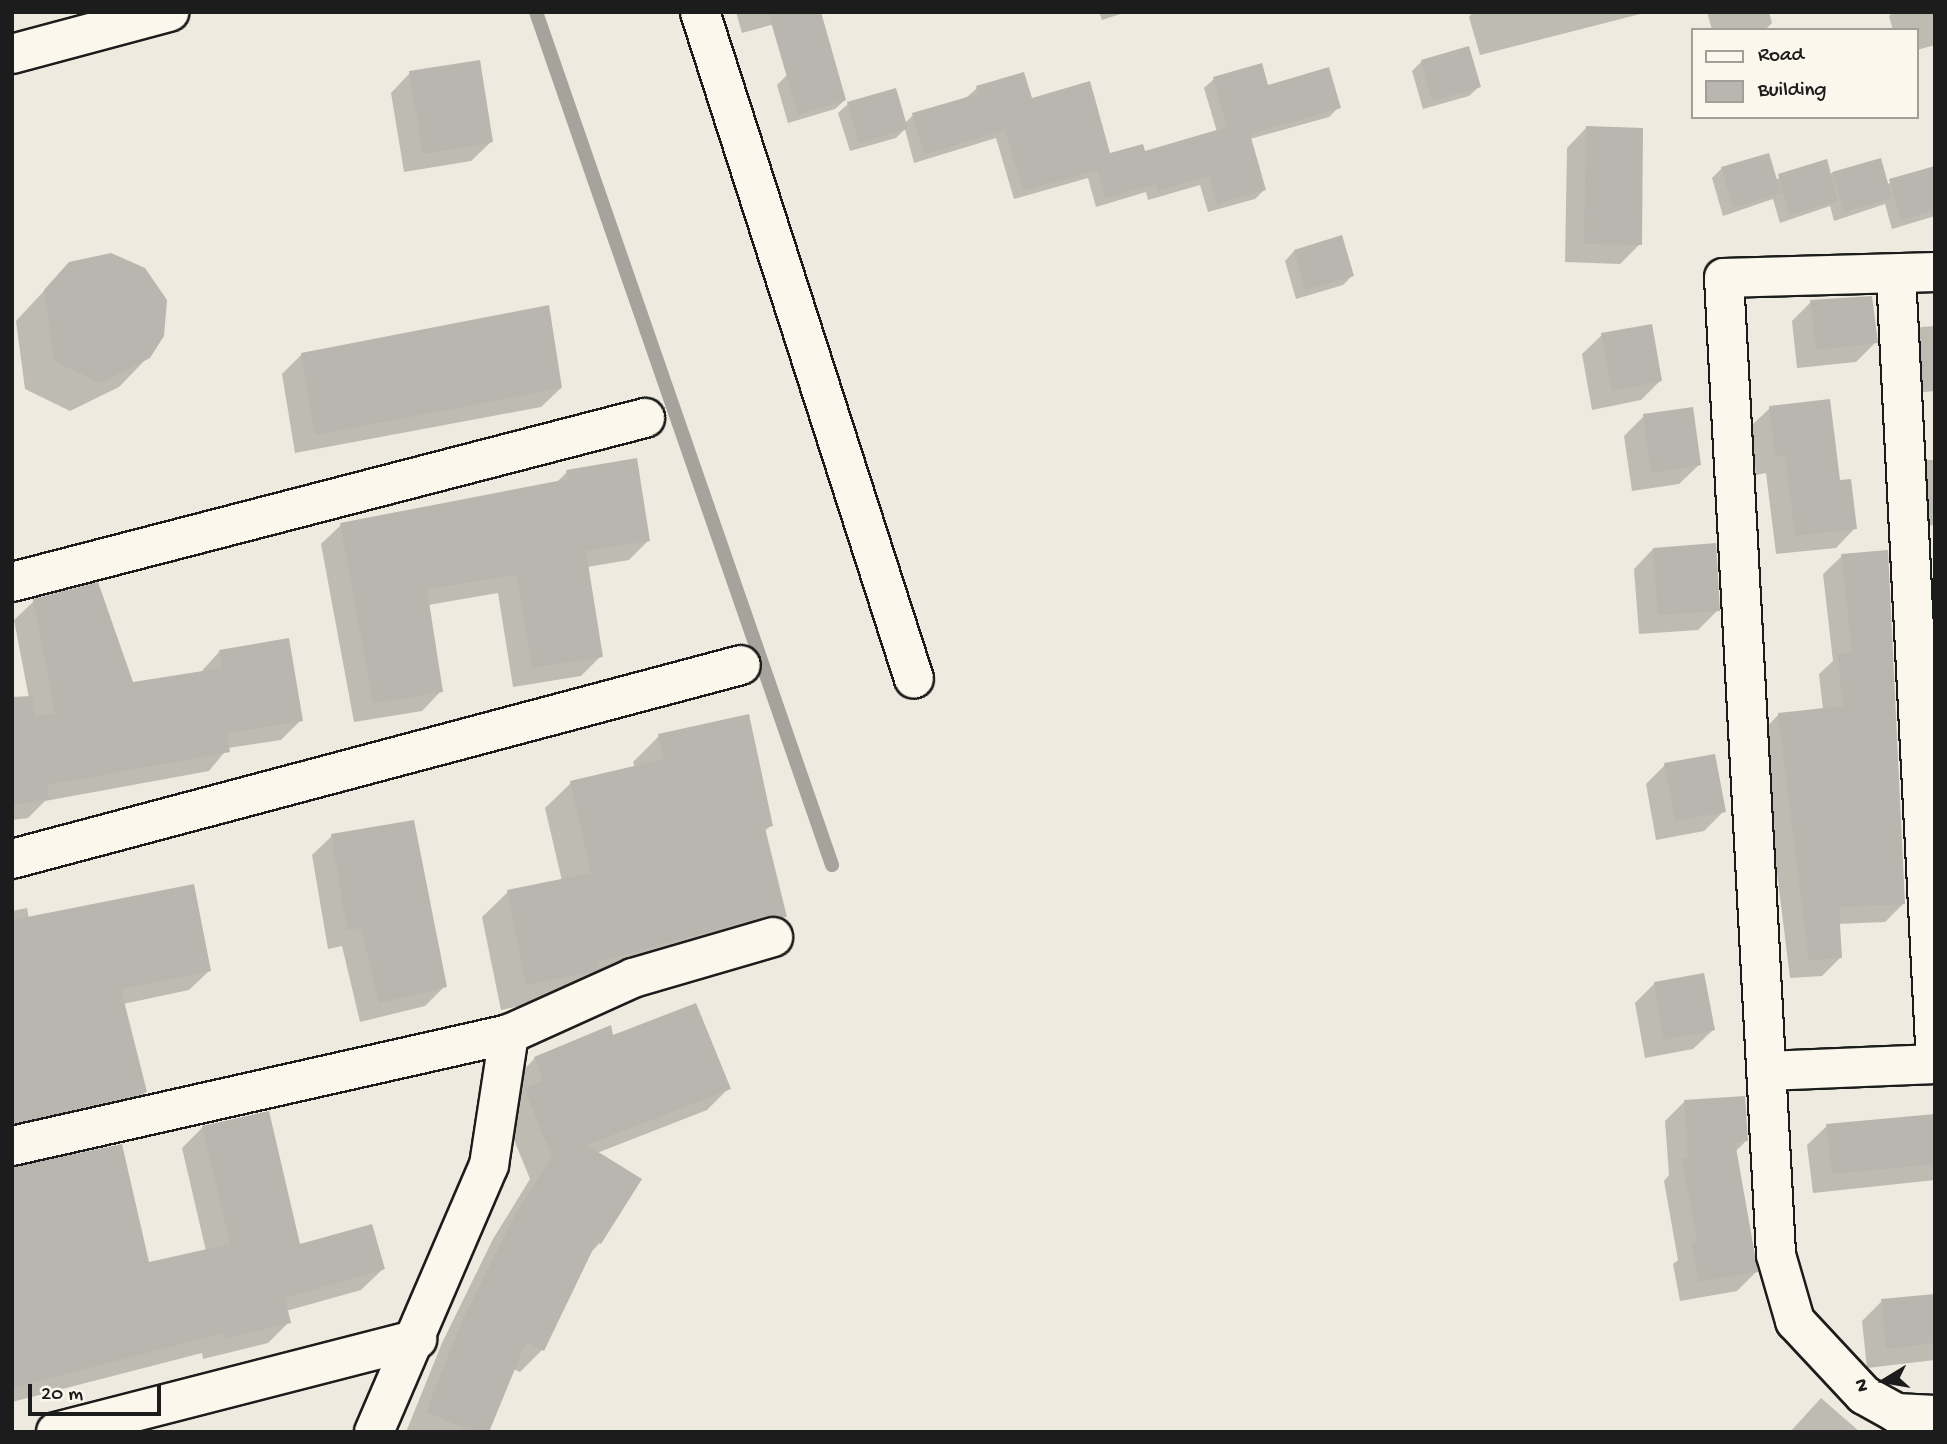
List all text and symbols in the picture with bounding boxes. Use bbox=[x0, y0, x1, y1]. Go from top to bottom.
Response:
legend bbox=[1692, 28, 1919, 119]
text: Road bbox=[1758, 44, 1804, 69]
text: Building bbox=[1758, 79, 1827, 104]
north arrow bbox=[1849, 1346, 1919, 1416]
scale bar bbox=[32, 1370, 164, 1414]
text: N bbox=[1850, 1377, 1875, 1393]
text: 20 m bbox=[41, 1383, 83, 1408]

